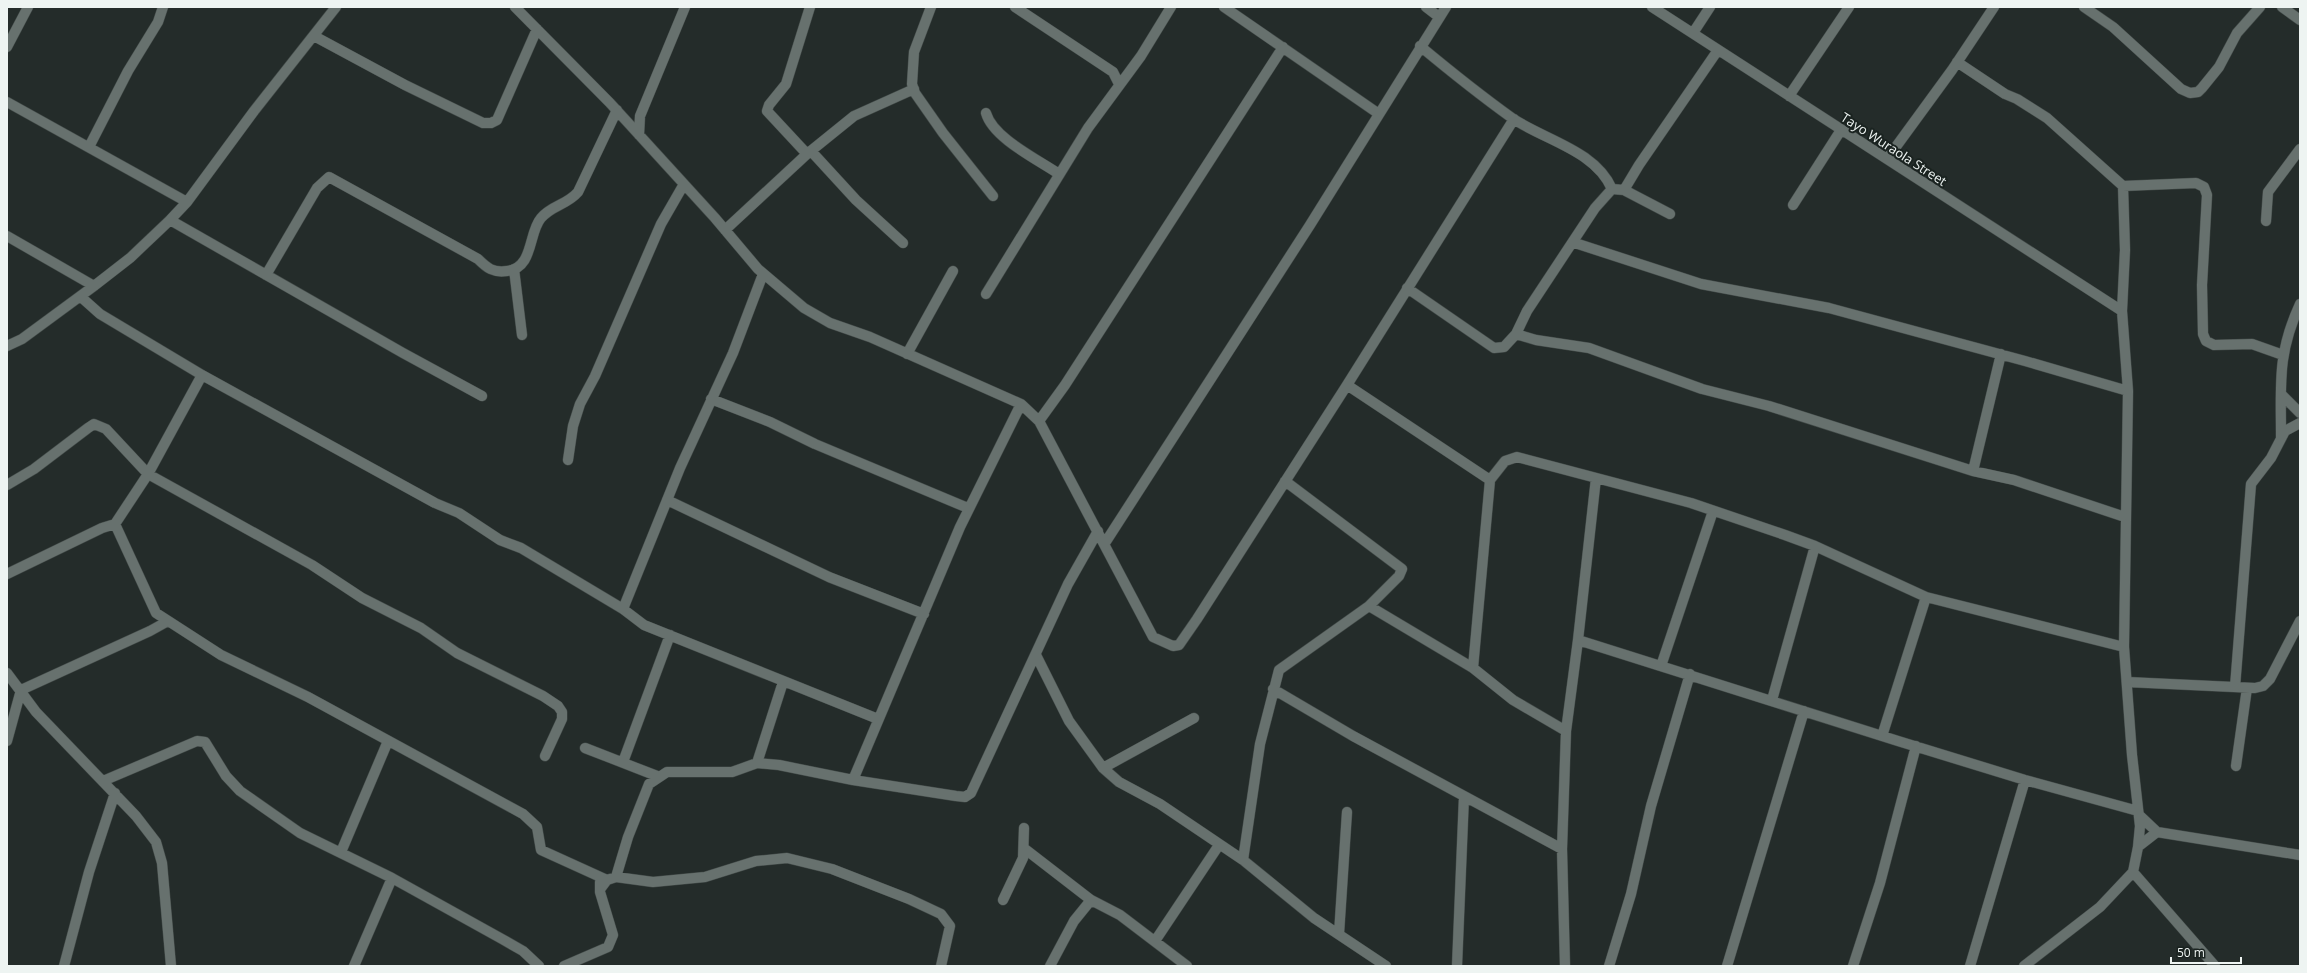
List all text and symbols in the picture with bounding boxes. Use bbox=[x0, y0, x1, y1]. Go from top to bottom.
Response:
street label: Tayo Wuraola Street bbox=[1838, 108, 1951, 190]
scale bar bbox=[2171, 939, 2241, 965]
text: 50 m bbox=[2177, 944, 2205, 961]

